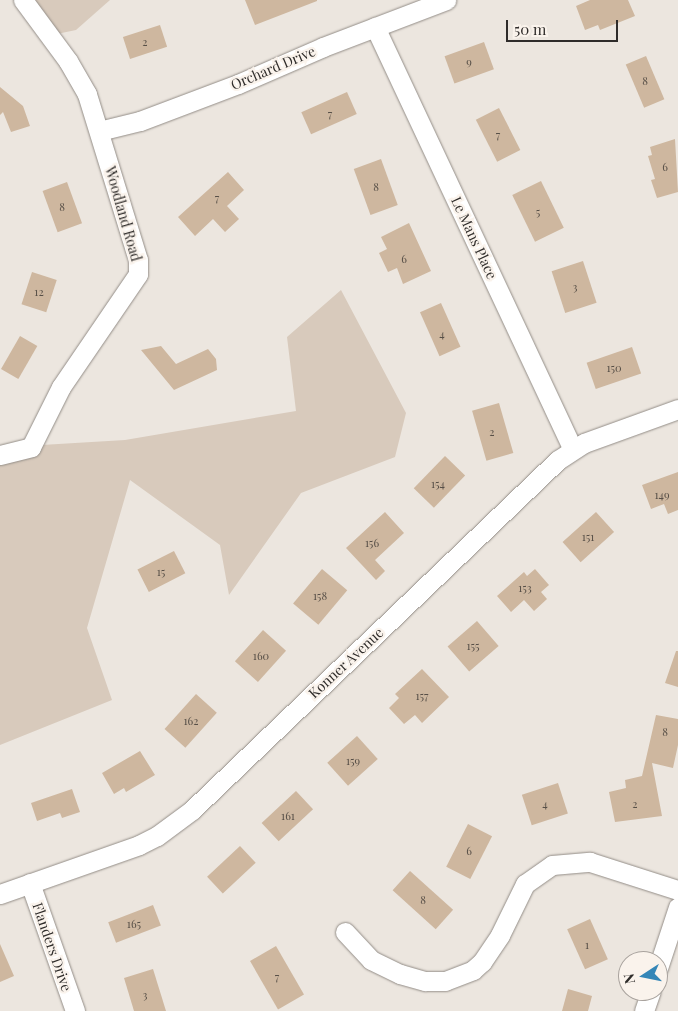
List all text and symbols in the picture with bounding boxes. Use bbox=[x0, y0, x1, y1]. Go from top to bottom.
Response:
scale bar bbox=[508, 10, 620, 42]
text: 50 m bbox=[514, 19, 546, 39]
house number: 2 bbox=[142, 35, 148, 49]
street label: Orchard Drive bbox=[228, 43, 318, 93]
house number: 9 bbox=[466, 55, 472, 69]
house number: 8 bbox=[642, 74, 648, 88]
house number: 7 bbox=[328, 107, 332, 121]
house number: 7 bbox=[496, 128, 500, 142]
house number: 6 bbox=[662, 160, 668, 174]
street label: Woodland Road bbox=[101, 165, 145, 263]
house number: 8 bbox=[373, 180, 379, 194]
house number: 7 bbox=[215, 191, 219, 205]
street label: Le Mans Place bbox=[448, 194, 500, 282]
house number: 8 bbox=[59, 200, 65, 214]
house number: 5 bbox=[536, 205, 540, 219]
house number: 6 bbox=[401, 252, 407, 266]
house number: 3 bbox=[573, 280, 577, 294]
house number: 12 bbox=[34, 285, 44, 299]
house number: 4 bbox=[439, 327, 445, 341]
house number: 150 bbox=[606, 361, 622, 375]
house number: 2 bbox=[489, 425, 495, 439]
house number: 154 bbox=[431, 477, 445, 491]
house number: 149 bbox=[654, 488, 670, 502]
house number: 151 bbox=[582, 530, 594, 544]
house number: 156 bbox=[365, 536, 379, 550]
house number: 15 bbox=[157, 565, 165, 579]
house number: 153 bbox=[518, 581, 532, 595]
house number: 158 bbox=[313, 589, 327, 603]
street label: Konner Avenue bbox=[305, 624, 387, 702]
house number: 155 bbox=[466, 639, 480, 653]
house number: 160 bbox=[253, 649, 269, 663]
house number: 157 bbox=[416, 689, 428, 703]
house number: 162 bbox=[183, 714, 199, 728]
house number: 8 bbox=[662, 725, 668, 739]
house number: 159 bbox=[346, 754, 360, 768]
house number: 4 bbox=[542, 797, 548, 811]
house number: 2 bbox=[632, 797, 638, 811]
house number: 161 bbox=[281, 809, 295, 823]
house number: 6 bbox=[466, 844, 472, 858]
house number: 8 bbox=[420, 893, 426, 907]
street label: Flanders Drive bbox=[29, 900, 75, 994]
house number: 165 bbox=[127, 917, 141, 931]
house number: 1 bbox=[585, 938, 589, 952]
north arrow bbox=[618, 951, 668, 1001]
house number: 7 bbox=[275, 970, 279, 984]
text: N bbox=[618, 972, 639, 986]
house number: 3 bbox=[143, 988, 147, 1002]

